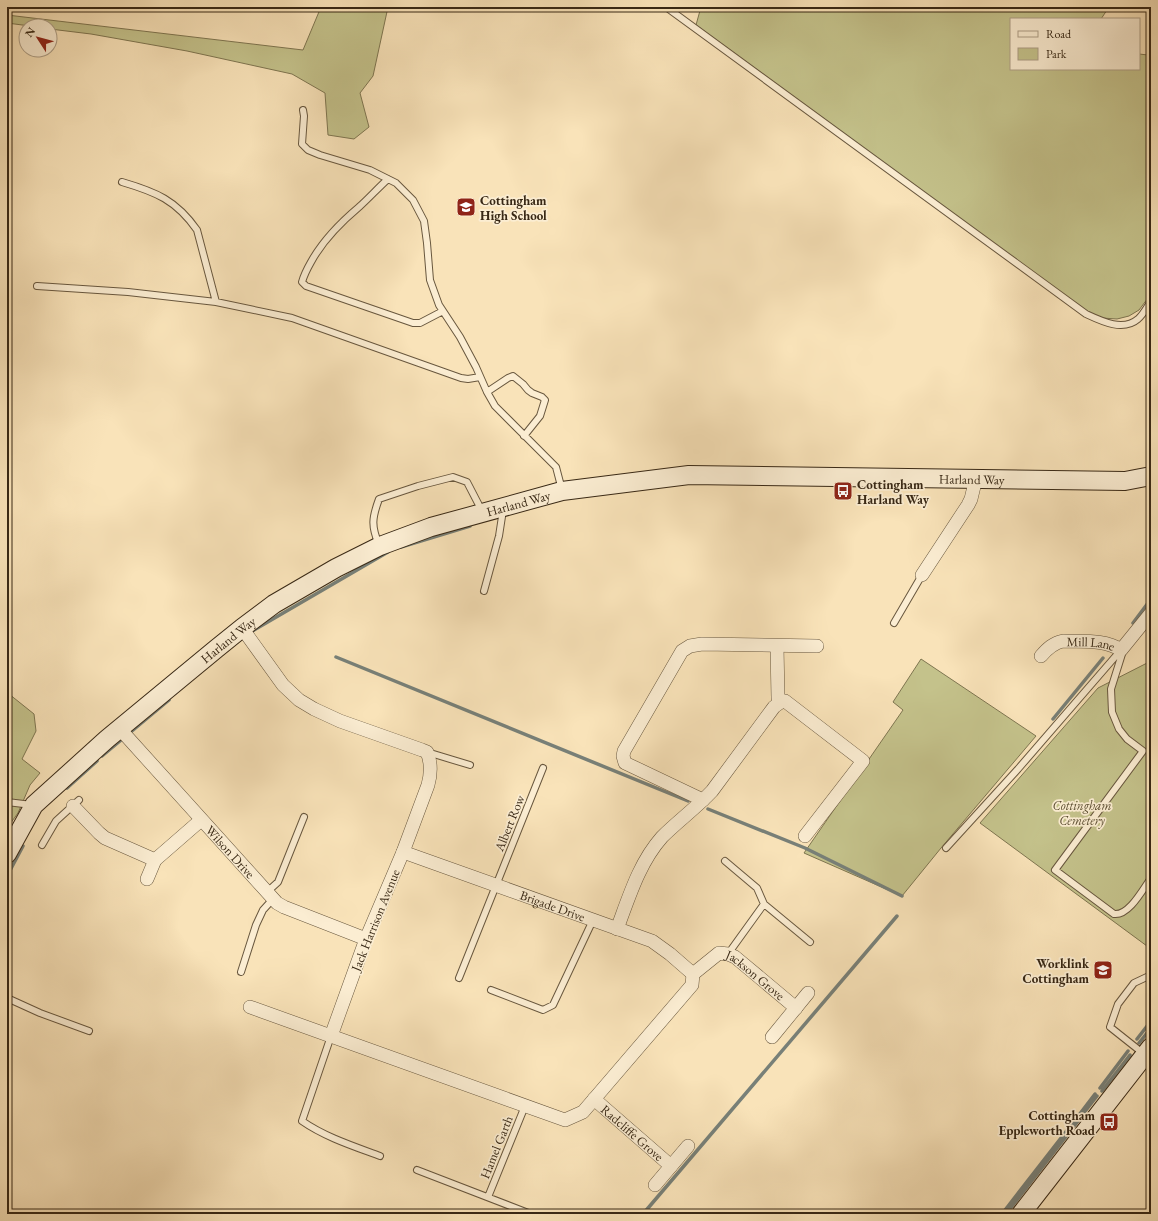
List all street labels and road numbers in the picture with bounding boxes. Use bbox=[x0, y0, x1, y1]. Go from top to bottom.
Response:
street label: Harland Way bbox=[939, 470, 1005, 488]
street label: Harland Way bbox=[484, 486, 553, 520]
street label: Harland Way bbox=[197, 613, 259, 667]
street label: Mill Lane bbox=[1066, 633, 1117, 655]
street label: Albert Row bbox=[490, 792, 528, 855]
street label: Wilson Drive bbox=[202, 822, 259, 882]
street label: Jack Harrison Avenue bbox=[347, 867, 404, 975]
street label: Brigade Drive bbox=[518, 887, 587, 925]
street label: Jackson Grove bbox=[722, 946, 788, 1004]
street label: Radcliffe Grove bbox=[597, 1101, 667, 1165]
street label: Hamel Garth bbox=[476, 1113, 517, 1181]

